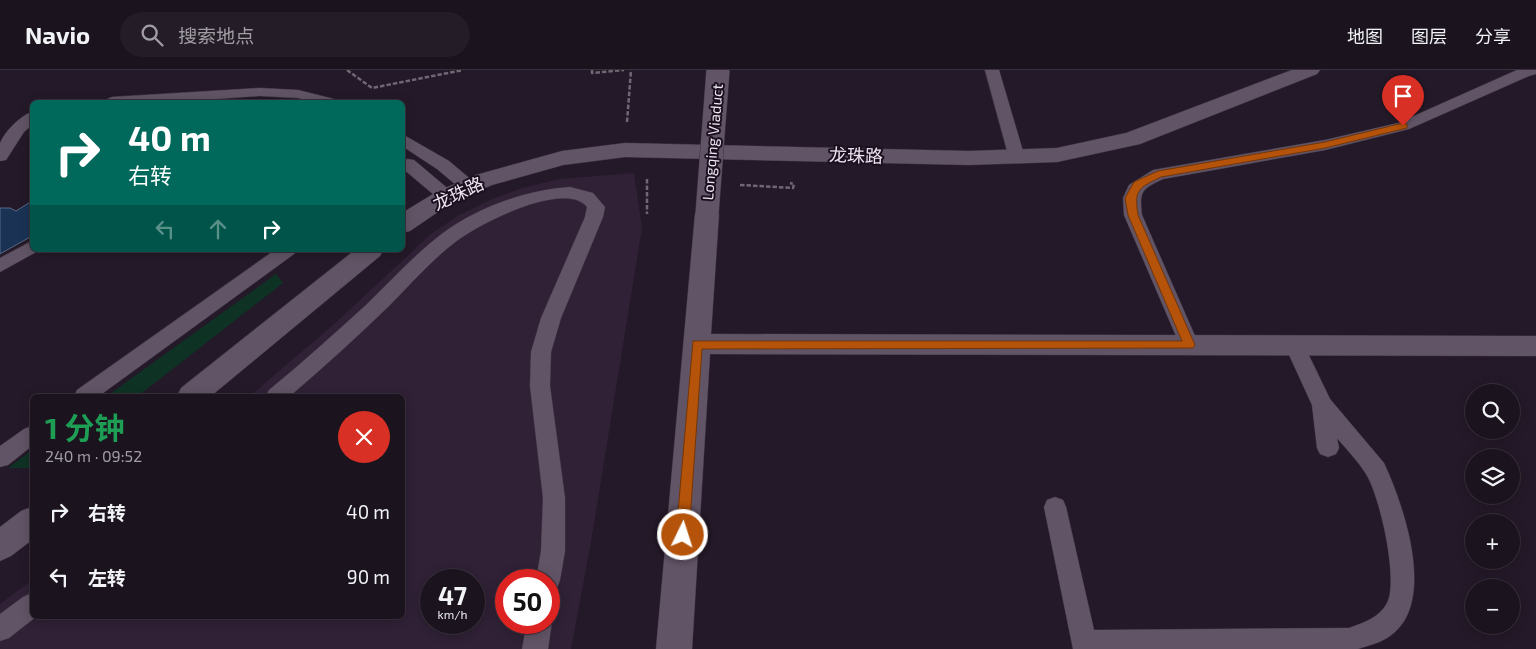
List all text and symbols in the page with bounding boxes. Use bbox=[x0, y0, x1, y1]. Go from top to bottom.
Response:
search box bbox=[120, 12, 470, 57]
text: Navio bbox=[25, 20, 90, 49]
icon: search bbox=[138, 21, 166, 49]
text: 搜索地点 bbox=[178, 24, 254, 47]
text: 地图 bbox=[1347, 25, 1383, 47]
text: 图层 bbox=[1411, 25, 1447, 47]
text: 分享 bbox=[1475, 25, 1511, 47]
pin bbox=[1382, 75, 1424, 126]
icon: arrive bbox=[1389, 82, 1417, 110]
street label: Longqing Viaduct bbox=[698, 83, 726, 201]
text: 40 m bbox=[128, 116, 211, 158]
icon: right bbox=[45, 120, 110, 185]
street label: 龙珠路 bbox=[829, 143, 883, 167]
text: 右转 bbox=[128, 162, 172, 188]
street label: 龙珠路 bbox=[429, 172, 487, 214]
icon: left bbox=[151, 215, 179, 243]
icon: ahead bbox=[204, 215, 232, 243]
icon: right bbox=[257, 215, 285, 243]
map controls bbox=[1465, 384, 1520, 634]
button: search bbox=[1465, 384, 1520, 439]
text: 1 分钟 bbox=[45, 409, 124, 445]
button: close bbox=[338, 411, 390, 463]
text: 240 m · 09:52 bbox=[45, 446, 142, 465]
button: layers bbox=[1465, 449, 1520, 504]
icon: right bbox=[45, 498, 73, 526]
text: 40 m bbox=[346, 500, 390, 523]
text: 右转 bbox=[88, 501, 126, 524]
position arrow bbox=[656, 508, 708, 560]
button: + bbox=[1465, 514, 1520, 569]
icon: left bbox=[45, 563, 73, 591]
text: 90 m bbox=[347, 565, 390, 588]
text: 左转 bbox=[88, 566, 126, 589]
speed limit sign: 50 bbox=[495, 569, 560, 634]
button: − bbox=[1465, 579, 1520, 634]
text: 47 bbox=[438, 580, 467, 610]
text: km/h bbox=[438, 607, 467, 621]

